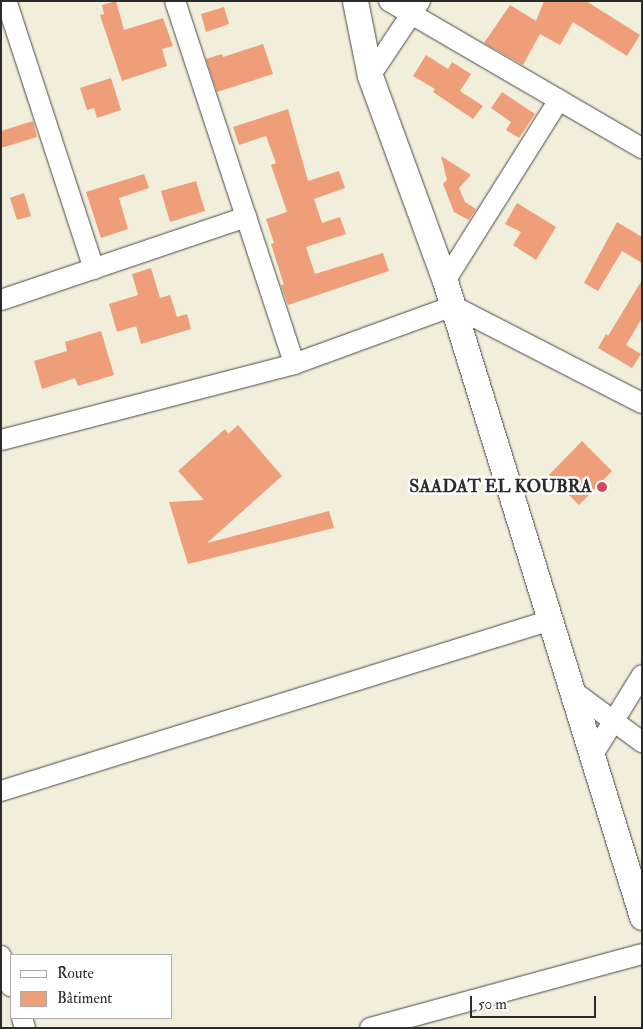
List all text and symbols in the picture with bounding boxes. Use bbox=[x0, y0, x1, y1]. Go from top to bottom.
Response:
place label: SAADAT EL KOUBRA bbox=[409, 476, 592, 498]
marker: SAADAT EL KOUBRA bbox=[596, 481, 608, 493]
legend bbox=[10, 954, 172, 1019]
text: Route bbox=[57, 964, 94, 983]
scale bar bbox=[473, 986, 599, 1018]
text: Bâtiment bbox=[57, 989, 112, 1008]
text: 50 m bbox=[478, 995, 507, 1014]

